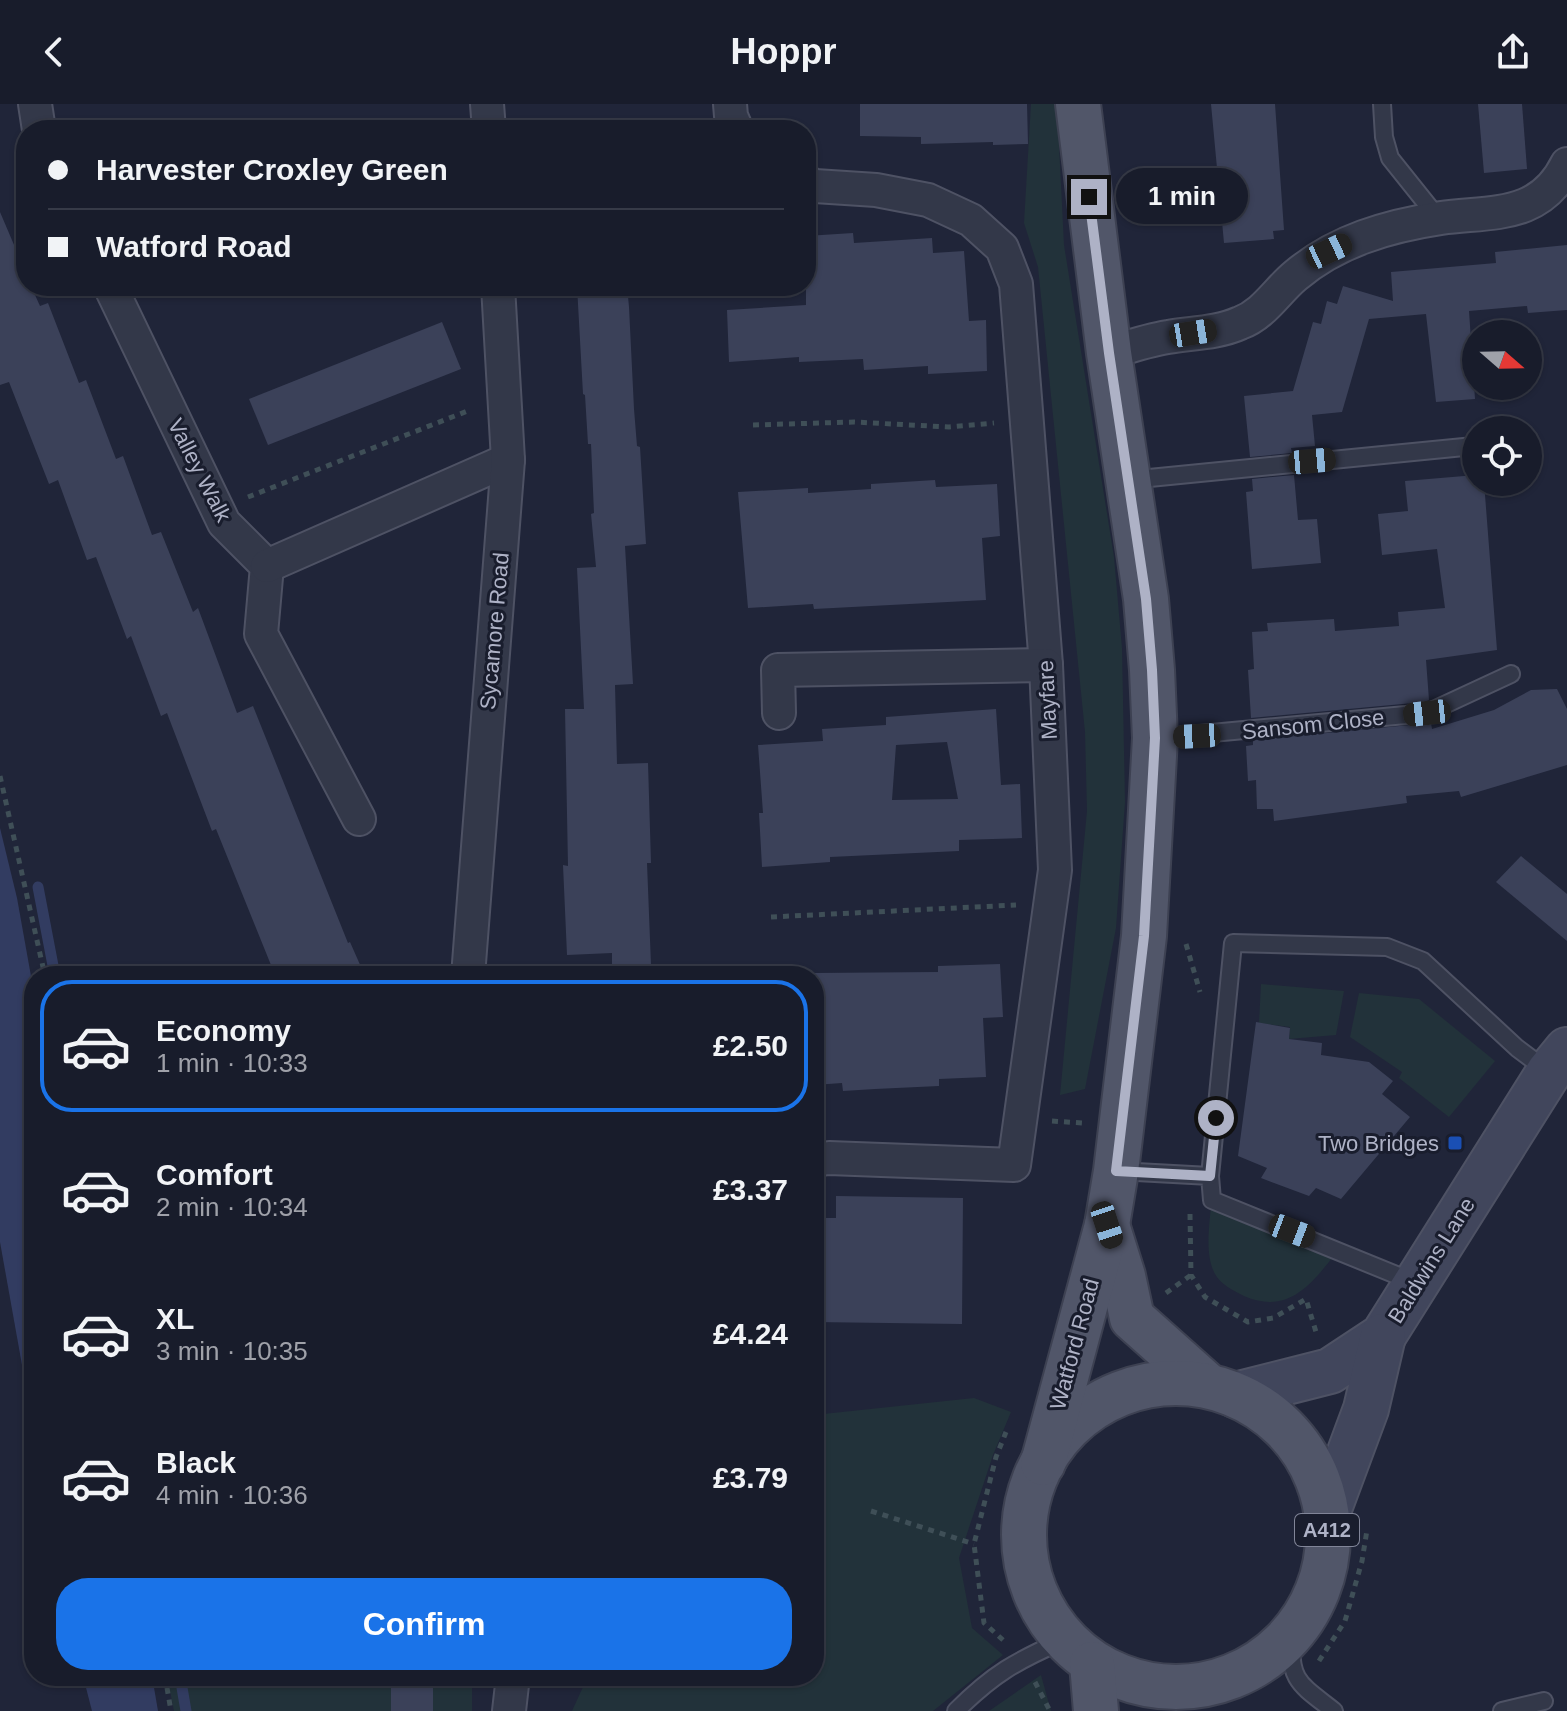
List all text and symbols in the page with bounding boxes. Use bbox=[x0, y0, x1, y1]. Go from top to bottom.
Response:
icon: back bbox=[32, 30, 76, 74]
icon: share bbox=[1491, 30, 1535, 74]
text: Hoppr bbox=[731, 31, 836, 72]
text: Harvester Croxley Green bbox=[96, 153, 448, 186]
callout: 1 min bbox=[1117, 169, 1249, 225]
route end bbox=[1071, 179, 1107, 215]
text: 1 min bbox=[1148, 181, 1216, 211]
text: Watford Road bbox=[96, 230, 292, 263]
car bbox=[1302, 230, 1356, 272]
car bbox=[1167, 317, 1219, 349]
north arrow bbox=[1462, 320, 1542, 400]
map controls bbox=[1462, 320, 1542, 496]
street label: Valley Walk bbox=[163, 414, 237, 527]
button: locate bbox=[1462, 416, 1542, 496]
car bbox=[1287, 447, 1337, 475]
street label: Sycamore Road bbox=[475, 551, 514, 711]
street label: Mayfare bbox=[1033, 660, 1062, 740]
car bbox=[1402, 699, 1452, 727]
street label: Sansom Close bbox=[1241, 705, 1386, 744]
car bbox=[1172, 723, 1222, 749]
icon: car bbox=[60, 1010, 132, 1082]
text: Economy bbox=[156, 1014, 291, 1047]
text: £2.50 bbox=[713, 1029, 788, 1062]
text: 1 min · 10:33 bbox=[156, 1048, 308, 1078]
route start bbox=[1198, 1100, 1234, 1136]
place label: Two Bridges bbox=[1318, 1131, 1439, 1156]
marker: Two Bridges bbox=[1446, 1134, 1464, 1152]
icon: car bbox=[60, 1154, 132, 1226]
text: Comfort bbox=[156, 1158, 273, 1191]
text: £3.37 bbox=[713, 1173, 788, 1206]
text: 2 min · 10:34 bbox=[156, 1192, 308, 1222]
street label: Baldwins Lane bbox=[1383, 1193, 1480, 1328]
car bbox=[1088, 1198, 1126, 1252]
car bbox=[1265, 1211, 1319, 1251]
street label: Watford Road bbox=[1045, 1276, 1104, 1413]
icon: car bbox=[60, 1298, 132, 1370]
text: XL bbox=[156, 1302, 194, 1335]
text: £4.24 bbox=[713, 1317, 788, 1350]
text: 3 min · 10:35 bbox=[156, 1336, 308, 1366]
icon: car bbox=[60, 1442, 132, 1514]
text: Black bbox=[156, 1446, 236, 1479]
text: £3.79 bbox=[713, 1461, 788, 1494]
text: 4 min · 10:36 bbox=[156, 1480, 308, 1510]
road number: A412 bbox=[1295, 1514, 1359, 1546]
button: Confirm bbox=[56, 1578, 792, 1670]

